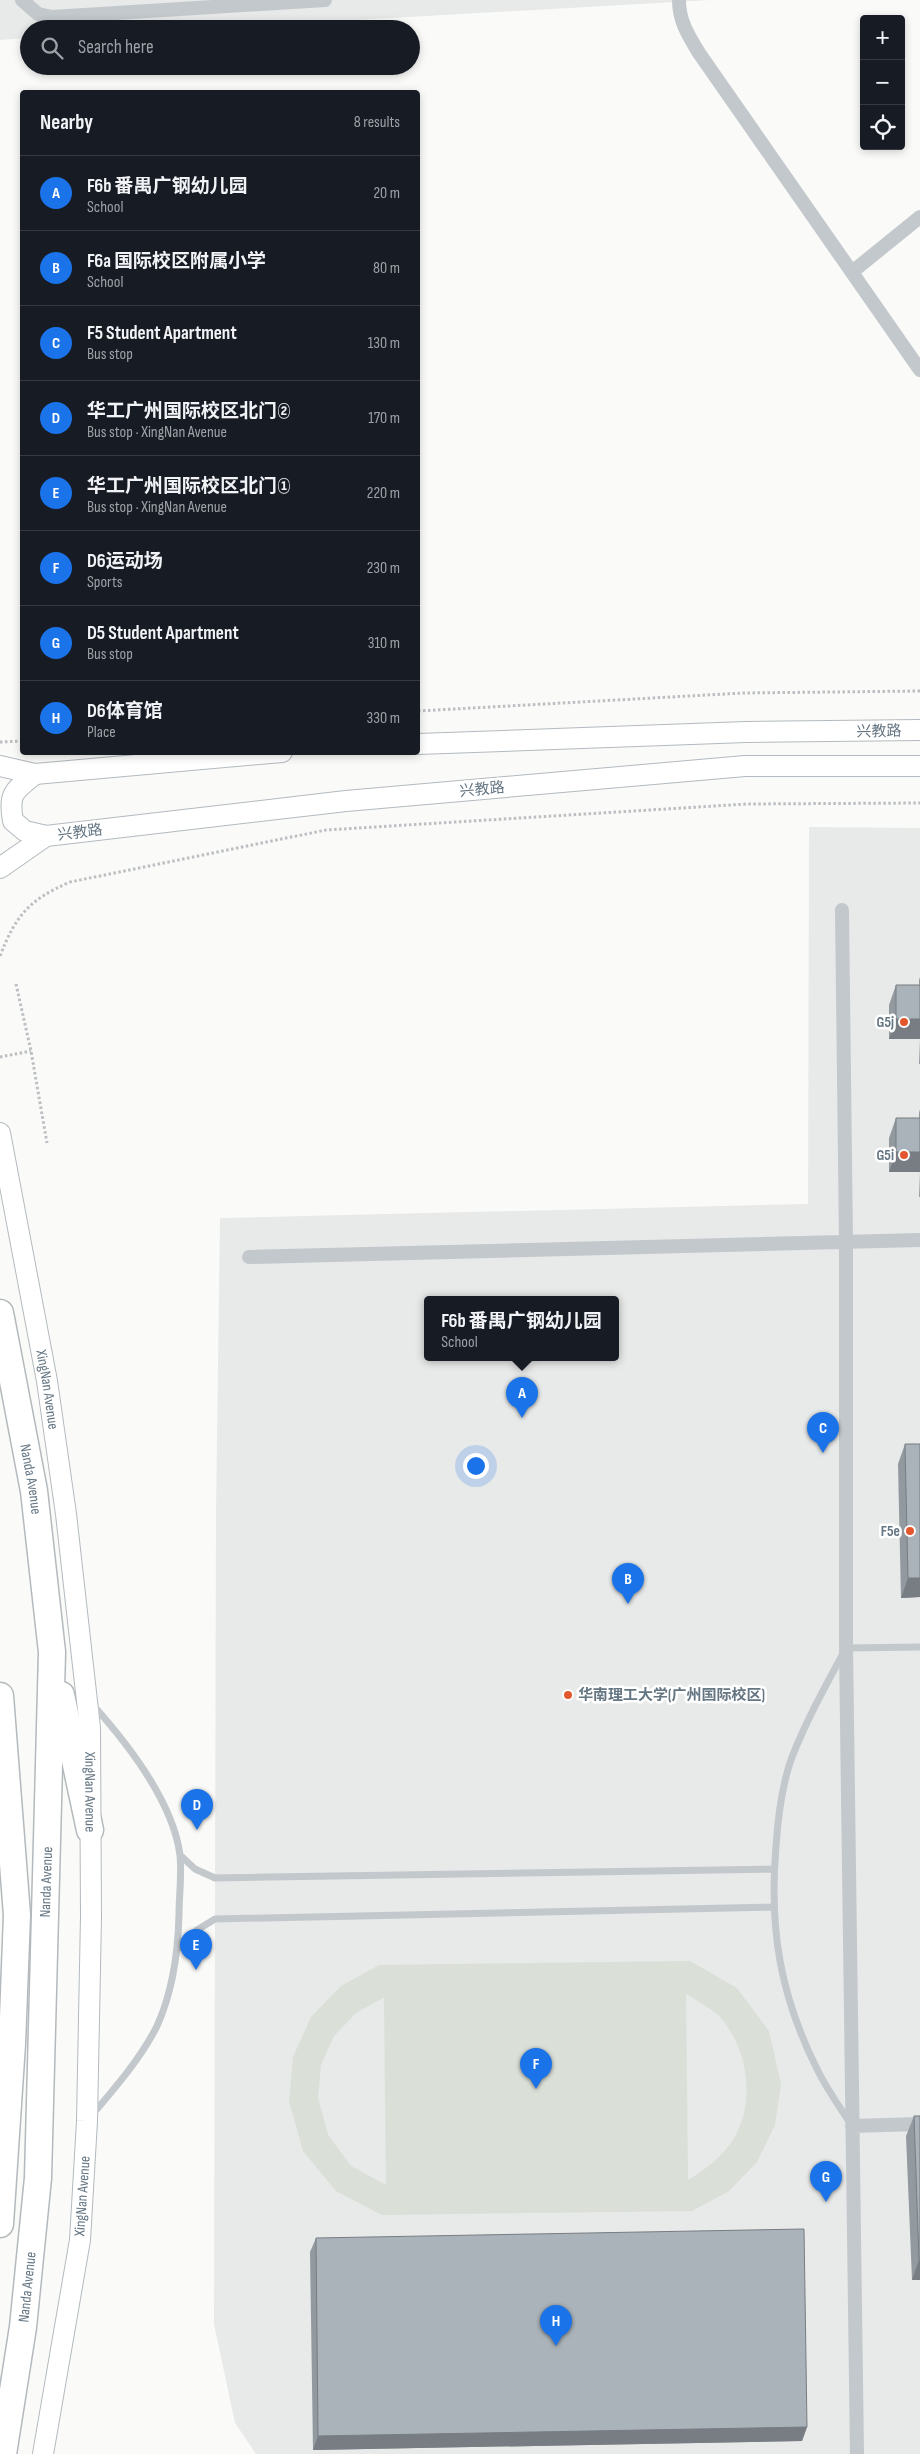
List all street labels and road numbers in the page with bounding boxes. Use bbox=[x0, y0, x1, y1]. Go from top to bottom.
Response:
street label: 兴教路 bbox=[856, 722, 902, 741]
street label: 兴教路 bbox=[459, 778, 505, 801]
street label: 兴教路 bbox=[57, 820, 104, 845]
street label: XingNan Avenue bbox=[31, 1347, 63, 1431]
street label: Nanda Avenue bbox=[15, 1442, 46, 1515]
street label: XingNan Avenue bbox=[80, 1751, 100, 1832]
street label: Nanda Avenue bbox=[36, 1846, 57, 1918]
street label: XingNan Avenue bbox=[70, 2155, 95, 2238]
street label: Nanda Avenue bbox=[14, 2251, 41, 2323]

